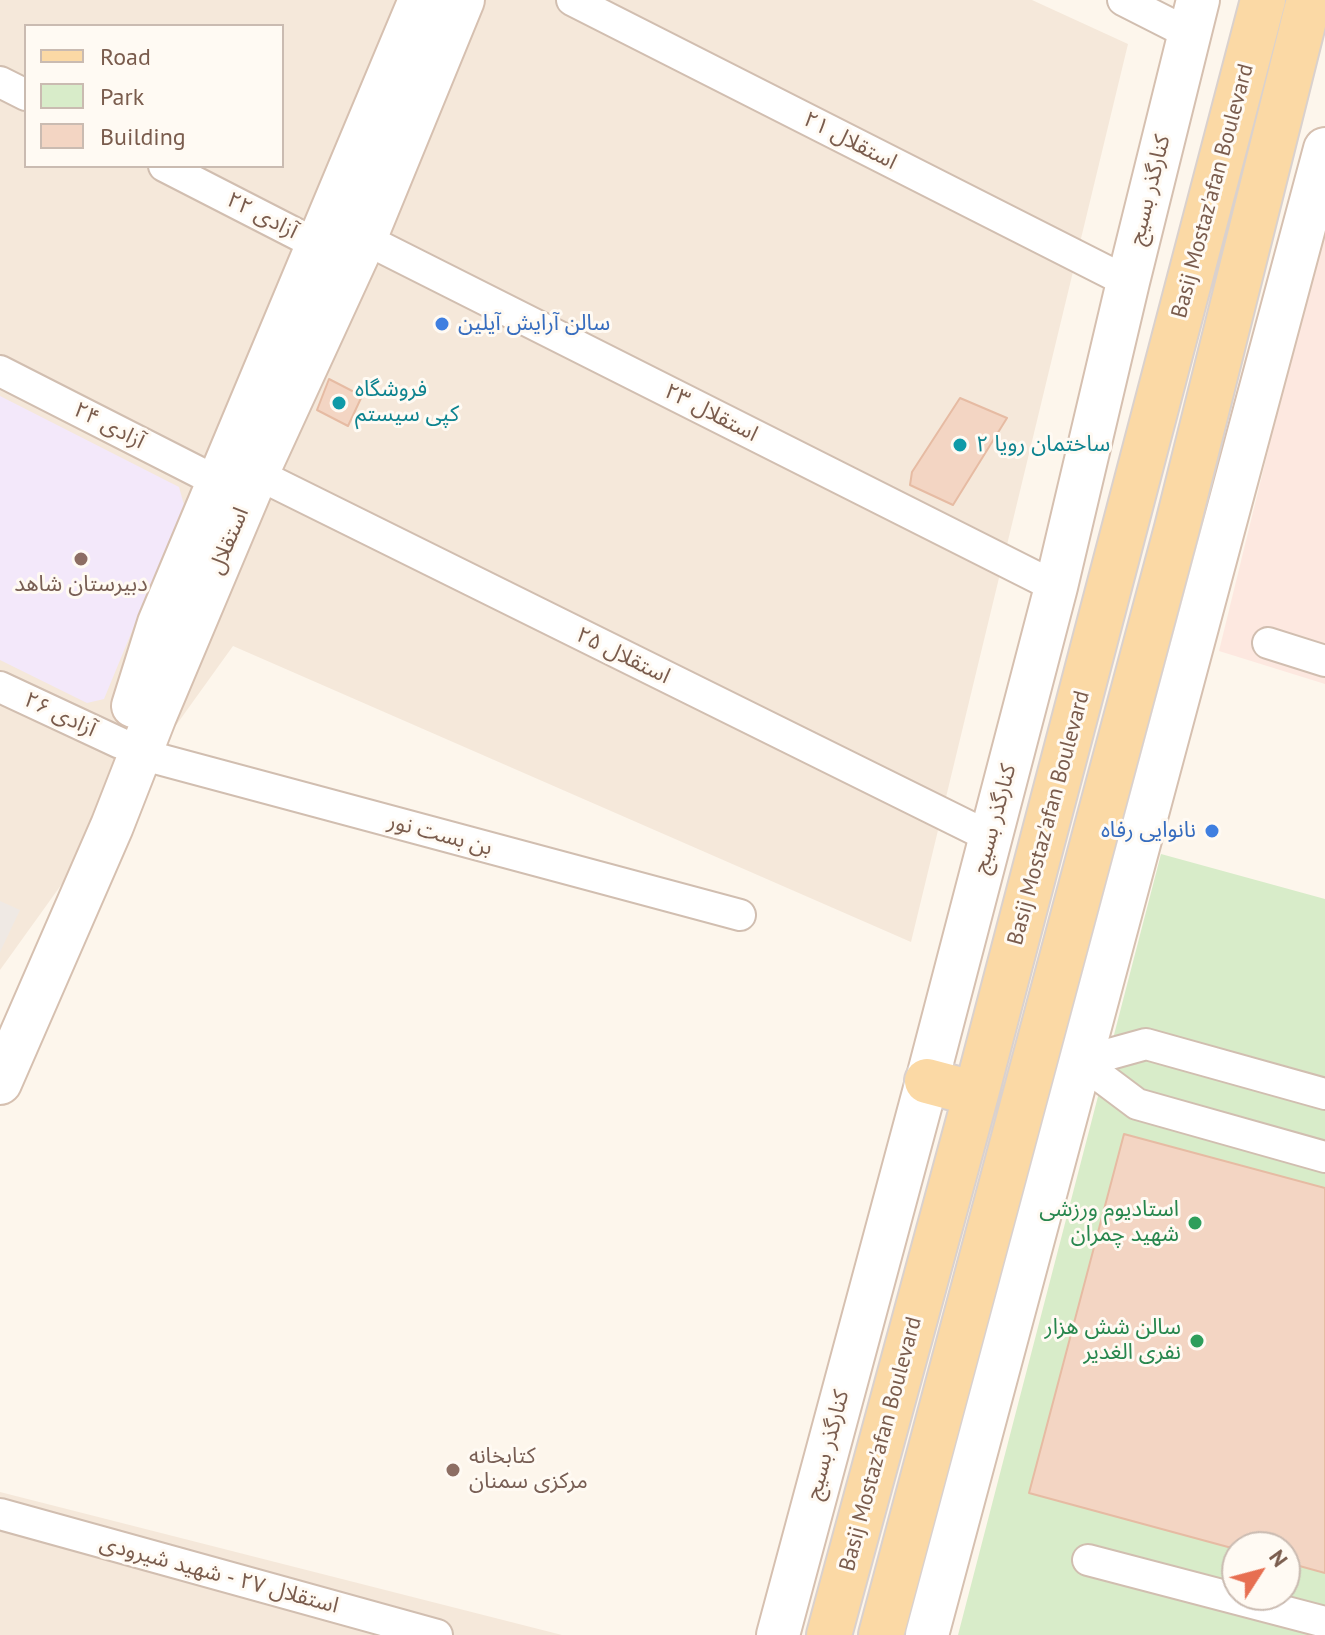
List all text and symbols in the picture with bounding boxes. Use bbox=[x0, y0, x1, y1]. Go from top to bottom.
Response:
legend bbox=[24, 24, 284, 168]
text: Road bbox=[100, 41, 151, 72]
street label: Basij Mostaz'afan Boulevard bbox=[1166, 61, 1260, 321]
text: Park bbox=[100, 81, 144, 112]
street label: استقلال ۲۱ bbox=[799, 106, 901, 176]
text: Building bbox=[100, 121, 186, 152]
street label: کنارگذر بسیج bbox=[1124, 132, 1176, 248]
street label: آزادی ۲۲ bbox=[222, 187, 302, 245]
place label: سالن آرایش آیلین bbox=[458, 311, 610, 337]
marker: سالن آرایش آیلین bbox=[433, 315, 451, 333]
place label: فروشگاه کپی سیستم bbox=[355, 377, 459, 428]
street label: استقلال ۲۳ bbox=[660, 378, 762, 448]
marker: فروشگاه کپی سیستم bbox=[330, 394, 348, 412]
street label: آزادی ۲۴ bbox=[69, 397, 149, 455]
place label: ساختمان رویا ۲ bbox=[976, 432, 1110, 458]
marker: ساختمان رویا ۲ bbox=[951, 436, 969, 454]
street label: استقلال bbox=[203, 504, 255, 578]
marker: دبیرستان شاهد bbox=[72, 550, 90, 568]
place label: دبیرستان شاهد bbox=[14, 572, 148, 598]
street label: استقلال ۲۵ bbox=[572, 622, 674, 690]
street label: آزادی ۲۶ bbox=[20, 687, 100, 743]
street label: Basij Mostaz'afan Boulevard bbox=[1002, 688, 1096, 948]
street label: کنارگذر بسیج bbox=[968, 761, 1022, 877]
street label: بن بست نور bbox=[385, 808, 495, 862]
place label: نانوایی رفاه bbox=[1101, 818, 1196, 844]
marker: نانوایی رفاه bbox=[1203, 822, 1221, 840]
place label: استادیوم ورزشی شهید چمران bbox=[1039, 1197, 1179, 1248]
marker: استادیوم ورزشی شهید چمران bbox=[1186, 1214, 1204, 1232]
street label: Basij Mostaz'afan Boulevard bbox=[834, 1314, 928, 1574]
place label: سالن شش هزار نفری الغدیر bbox=[1045, 1315, 1181, 1366]
marker: سالن شش هزار نفری الغدیر bbox=[1188, 1332, 1206, 1350]
street label: کنارگذر بسیج bbox=[801, 1387, 855, 1503]
place label: کتابخانه مرکزی سمنان bbox=[469, 1444, 588, 1496]
marker: کتابخانه مرکزی سمنان bbox=[444, 1461, 462, 1479]
street label: استقلال ۲۷ - شهید شیرودی bbox=[97, 1530, 341, 1620]
north arrow bbox=[1221, 1531, 1301, 1611]
text: N bbox=[1263, 1544, 1294, 1572]

